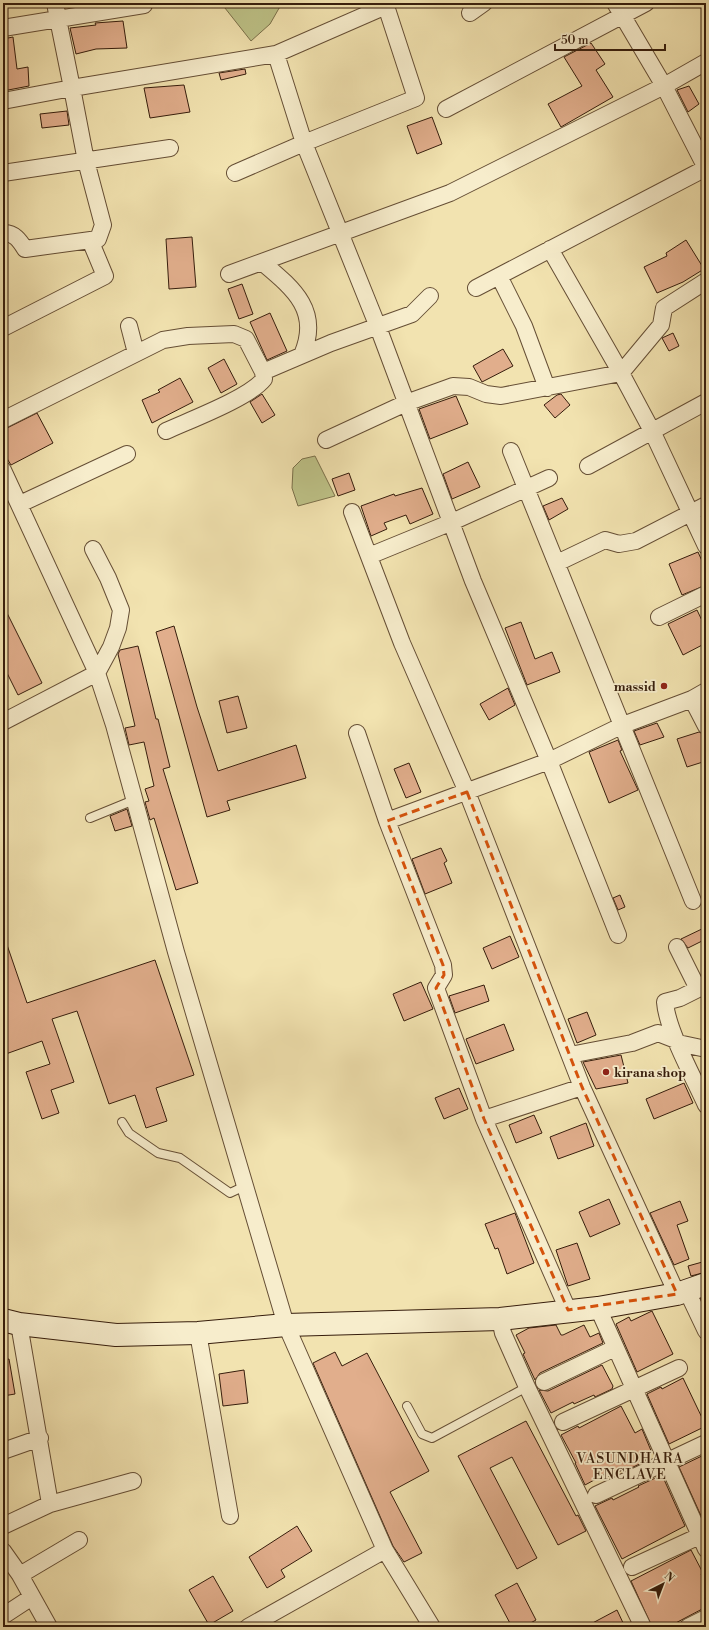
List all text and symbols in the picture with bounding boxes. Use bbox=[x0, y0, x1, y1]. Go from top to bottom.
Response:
scale bar bbox=[555, 26, 665, 52]
text: 50 m bbox=[561, 33, 589, 48]
place label: massid bbox=[614, 679, 656, 695]
marker: massid bbox=[659, 681, 669, 691]
place label: kirana shop bbox=[614, 1065, 686, 1081]
marker: kirana shop bbox=[601, 1067, 611, 1077]
district label: VASUNDHARA ENCLAVE bbox=[575, 1450, 684, 1484]
north arrow bbox=[643, 1564, 683, 1604]
text: N bbox=[661, 1569, 677, 1586]

